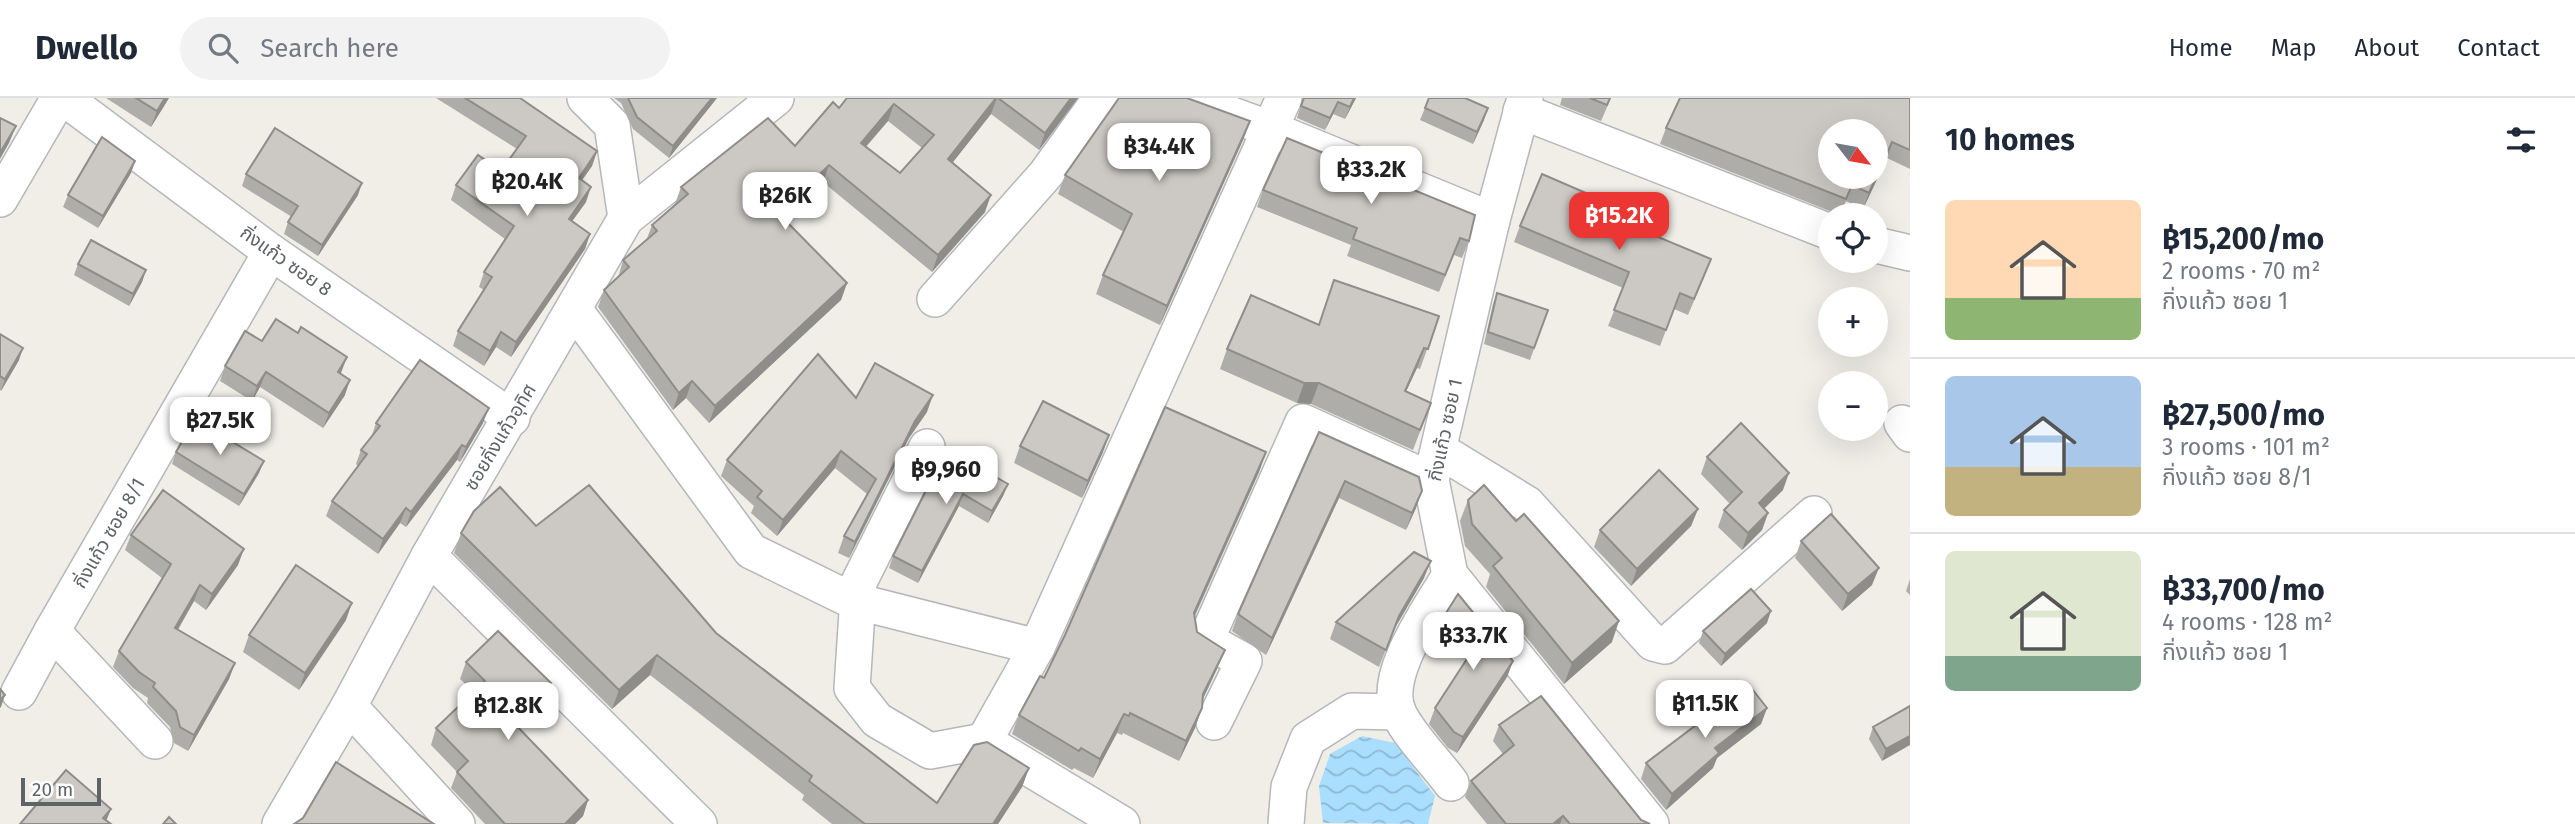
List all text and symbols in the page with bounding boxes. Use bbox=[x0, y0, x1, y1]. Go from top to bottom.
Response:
search box bbox=[180, 17, 670, 80]
text: Dwello bbox=[35, 28, 138, 68]
icon: search bbox=[204, 29, 242, 67]
text: Search here bbox=[260, 33, 399, 64]
text: Home bbox=[2169, 34, 2233, 62]
text: Map bbox=[2271, 34, 2317, 62]
text: About bbox=[2355, 34, 2419, 62]
text: Contact bbox=[2457, 34, 2540, 62]
north arrow bbox=[1818, 119, 1888, 189]
map controls bbox=[1818, 119, 1888, 441]
icon: filters bbox=[2502, 121, 2540, 159]
text: 10 homes bbox=[1945, 122, 2075, 158]
pin: ฿34.4K bbox=[1102, 123, 1216, 183]
text: ฿34.4K bbox=[1123, 132, 1195, 160]
pin: ฿33.2K bbox=[1314, 146, 1428, 206]
text: ฿33.2K bbox=[1336, 155, 1406, 183]
pin: ฿20.4K bbox=[470, 158, 584, 218]
text: ฿20.4K bbox=[491, 167, 563, 195]
pin: ฿26K bbox=[744, 172, 826, 232]
text: ฿26K bbox=[759, 181, 811, 209]
pin: ฿15.2K bbox=[1562, 192, 1676, 252]
text: ฿15.2K bbox=[1585, 201, 1653, 229]
button: locate bbox=[1818, 203, 1888, 273]
street label: กิ่งแก้ว ซอย 8 bbox=[236, 220, 337, 301]
text: ฿15,200/mo bbox=[2162, 221, 2324, 257]
icon: home bbox=[2001, 228, 2085, 312]
text: 2 rooms · 70 m² bbox=[2162, 257, 2320, 285]
button: + bbox=[1818, 287, 1888, 357]
text: กิ่งแก้ว ซอย 1 bbox=[2162, 287, 2288, 315]
button: − bbox=[1818, 371, 1888, 441]
street label: กิ่งแก้ว ซอย 1 bbox=[1422, 376, 1467, 483]
street label: ซอยกิ่งแก้วอุทิศ bbox=[458, 379, 541, 494]
text: ฿27,500/mo bbox=[2162, 397, 2325, 433]
pin: ฿27.5K bbox=[163, 398, 277, 457]
icon: home bbox=[2001, 404, 2085, 488]
text: ฿27.5K bbox=[186, 406, 254, 434]
text: 3 rooms · 101 m² bbox=[2162, 433, 2330, 461]
pin: ฿9,960 bbox=[889, 446, 1003, 506]
text: ฿9,960 bbox=[911, 455, 981, 483]
text: กิ่งแก้ว ซอย 8/1 bbox=[2162, 463, 2311, 491]
street label: กิ่งแก้ว ซอย 8/1 bbox=[67, 473, 150, 592]
text: ฿33,700/mo bbox=[2162, 572, 2325, 608]
icon: home bbox=[2001, 579, 2085, 663]
text: 4 rooms · 128 m² bbox=[2162, 608, 2332, 636]
pin: ฿33.7K bbox=[1416, 612, 1530, 672]
text: ฿33.7K bbox=[1439, 621, 1507, 649]
text: กิ่งแก้ว ซอย 1 bbox=[2162, 638, 2288, 666]
pin: ฿11.5K bbox=[1648, 680, 1762, 740]
pin: ฿12.8K bbox=[451, 682, 565, 742]
text: ฿11.5K bbox=[1672, 689, 1738, 717]
text: ฿12.8K bbox=[474, 691, 542, 719]
scale bar bbox=[21, 775, 102, 807]
text: 20 m bbox=[32, 778, 73, 801]

